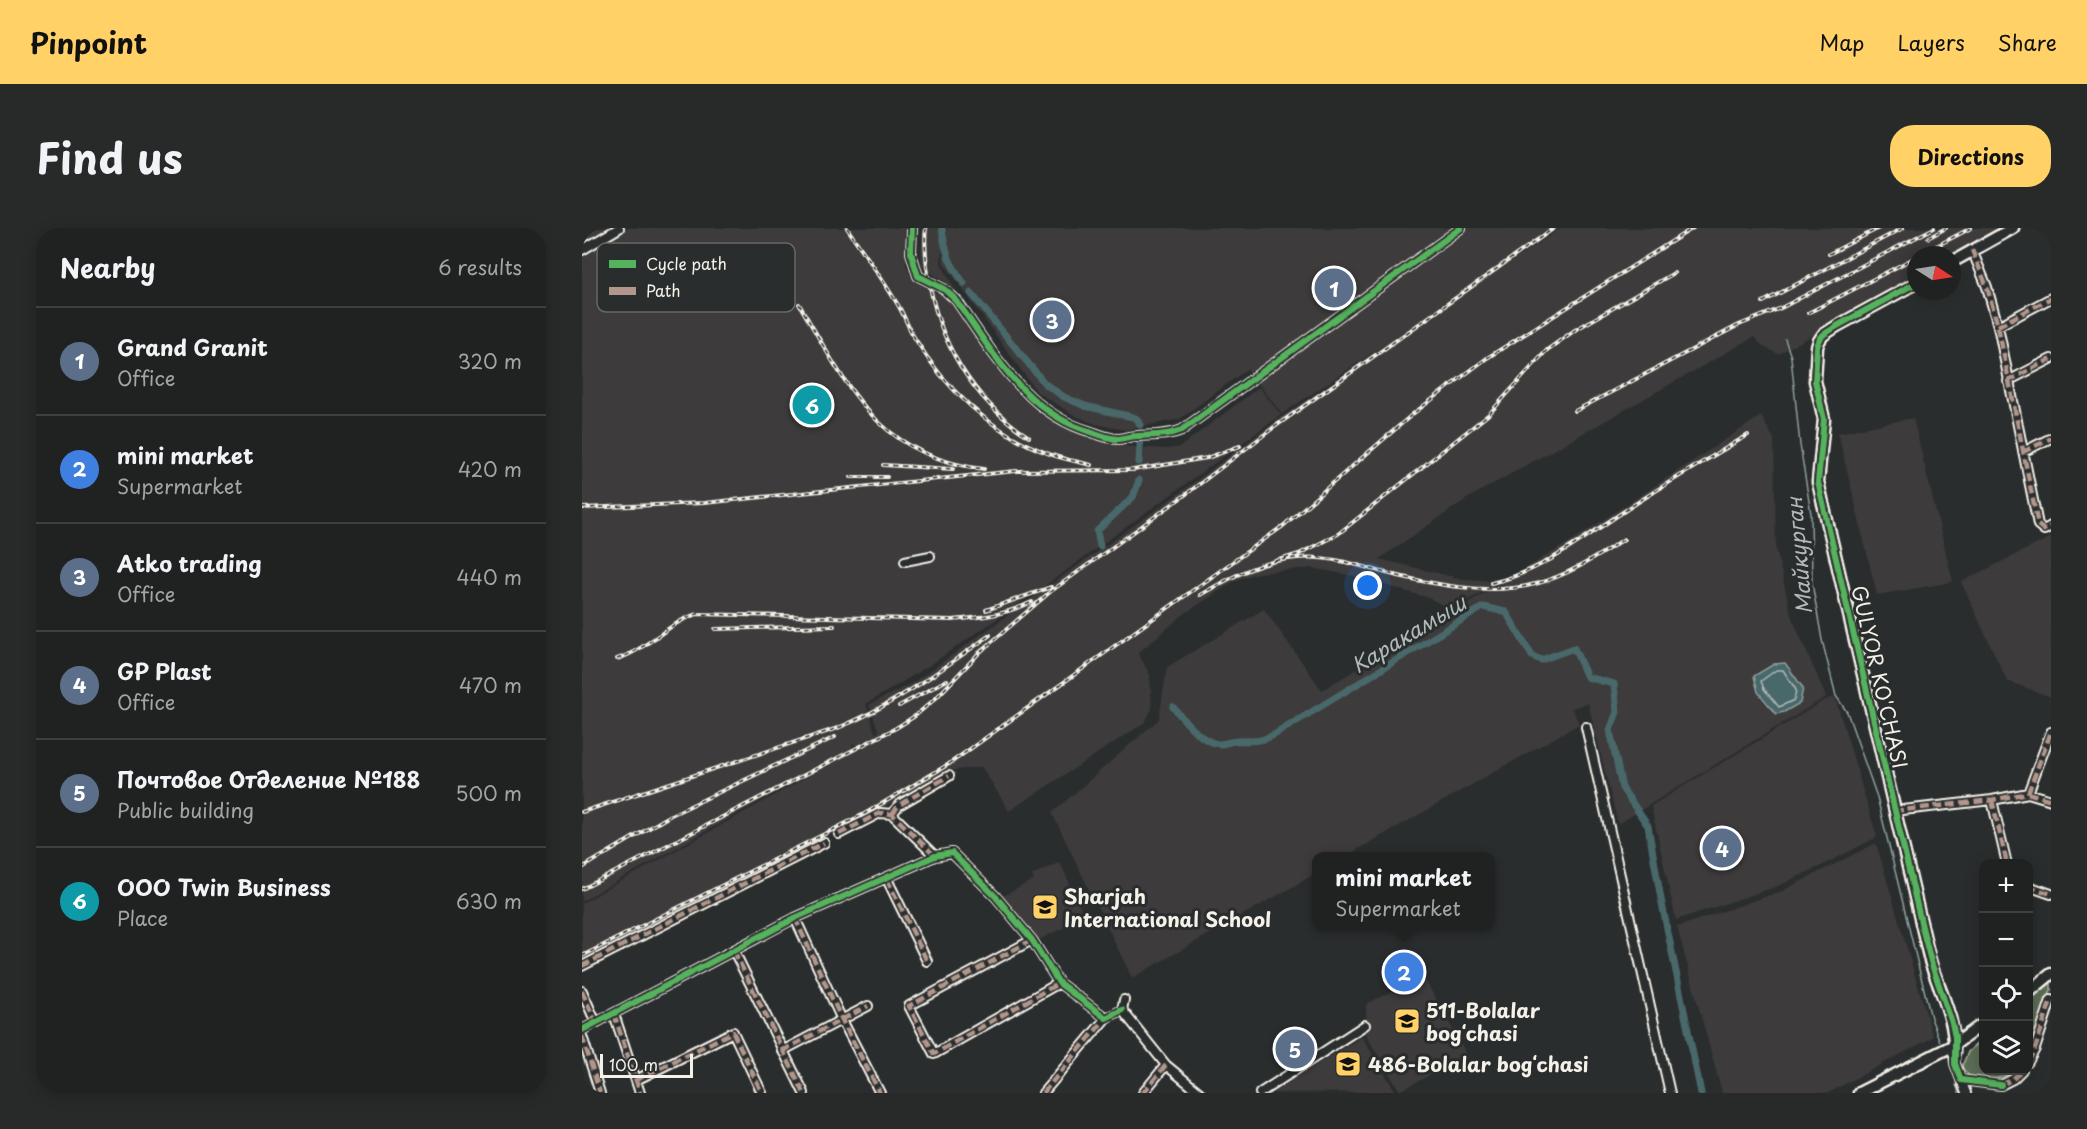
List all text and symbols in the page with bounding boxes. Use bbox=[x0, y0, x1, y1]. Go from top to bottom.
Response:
text: Pinpoint bbox=[30, 21, 147, 64]
text: Map bbox=[1820, 26, 1864, 58]
text: Layers bbox=[1897, 26, 1965, 58]
text: Share bbox=[1998, 26, 2057, 58]
text: Find us bbox=[36, 125, 183, 188]
button: Directions bbox=[1890, 125, 2051, 187]
legend bbox=[597, 243, 795, 312]
north arrow bbox=[1907, 246, 1961, 300]
text: Nearby bbox=[60, 248, 155, 287]
text: Cycle path bbox=[646, 251, 727, 275]
text: 6 results bbox=[438, 252, 522, 282]
pin: 1 bbox=[1314, 266, 1353, 310]
text: Path bbox=[646, 278, 681, 302]
pin: 3 bbox=[1032, 298, 1072, 343]
text: Grand Granit bbox=[117, 330, 268, 363]
text: 1 bbox=[75, 346, 84, 376]
text: 320 m bbox=[458, 346, 522, 376]
text: Office bbox=[117, 363, 175, 393]
pin: 6 bbox=[792, 382, 832, 428]
text: mini market bbox=[117, 438, 254, 471]
text: 2 bbox=[72, 454, 87, 484]
text: 420 m bbox=[458, 454, 522, 484]
text: Supermarket bbox=[117, 471, 243, 501]
water label: Майкурган bbox=[1777, 494, 1819, 616]
text: Atko trading bbox=[117, 546, 262, 579]
text: 3 bbox=[73, 562, 86, 592]
text: 440 m bbox=[457, 562, 522, 592]
your location bbox=[1353, 571, 1382, 600]
text: Office bbox=[117, 579, 175, 609]
street label: GULYOR KO'CHASI bbox=[1844, 582, 1916, 772]
water label: Каракамыш bbox=[1345, 585, 1473, 680]
text: GP Plast bbox=[117, 654, 212, 687]
text: 4 bbox=[73, 670, 86, 700]
text: 470 m bbox=[459, 670, 522, 700]
text: Office bbox=[117, 687, 175, 717]
text: Почтовое Отделение №188 bbox=[117, 762, 420, 795]
text: 5 bbox=[73, 778, 86, 808]
text: 500 m bbox=[455, 778, 522, 808]
text: Public building bbox=[117, 795, 254, 825]
pin: 4 bbox=[1702, 826, 1742, 870]
popup bbox=[1312, 852, 1495, 930]
map controls bbox=[1979, 859, 2033, 1075]
button: + bbox=[1979, 859, 2033, 913]
text: mini market bbox=[1335, 860, 1472, 893]
text: ООО Twin Business bbox=[117, 870, 331, 903]
place label: Sharjah International School bbox=[1064, 881, 1271, 934]
text: 6 bbox=[72, 886, 87, 916]
text: 630 m bbox=[456, 886, 522, 916]
school or university icon: Sharjah International School bbox=[1030, 892, 1060, 922]
text: Supermarket bbox=[1335, 893, 1461, 923]
text: Place bbox=[117, 903, 168, 933]
button: − bbox=[1979, 913, 2033, 967]
pin: 2 bbox=[1384, 950, 1424, 994]
button: locate bbox=[1979, 967, 2033, 1021]
place label: 511-Bolalar bogʻchasi bbox=[1426, 995, 1541, 1048]
school or university icon: 511-Bolalar bogʻchasi bbox=[1392, 1006, 1422, 1036]
button: layers bbox=[1979, 1021, 2033, 1075]
pin: 5 bbox=[1276, 1026, 1314, 1072]
school or university icon: 486-Bolalar bogʻchasi bbox=[1333, 1049, 1363, 1079]
place label: 486-Bolalar bogʻchasi bbox=[1368, 1049, 1589, 1079]
scale bar bbox=[600, 1051, 693, 1078]
text: 100 m bbox=[609, 1052, 658, 1076]

